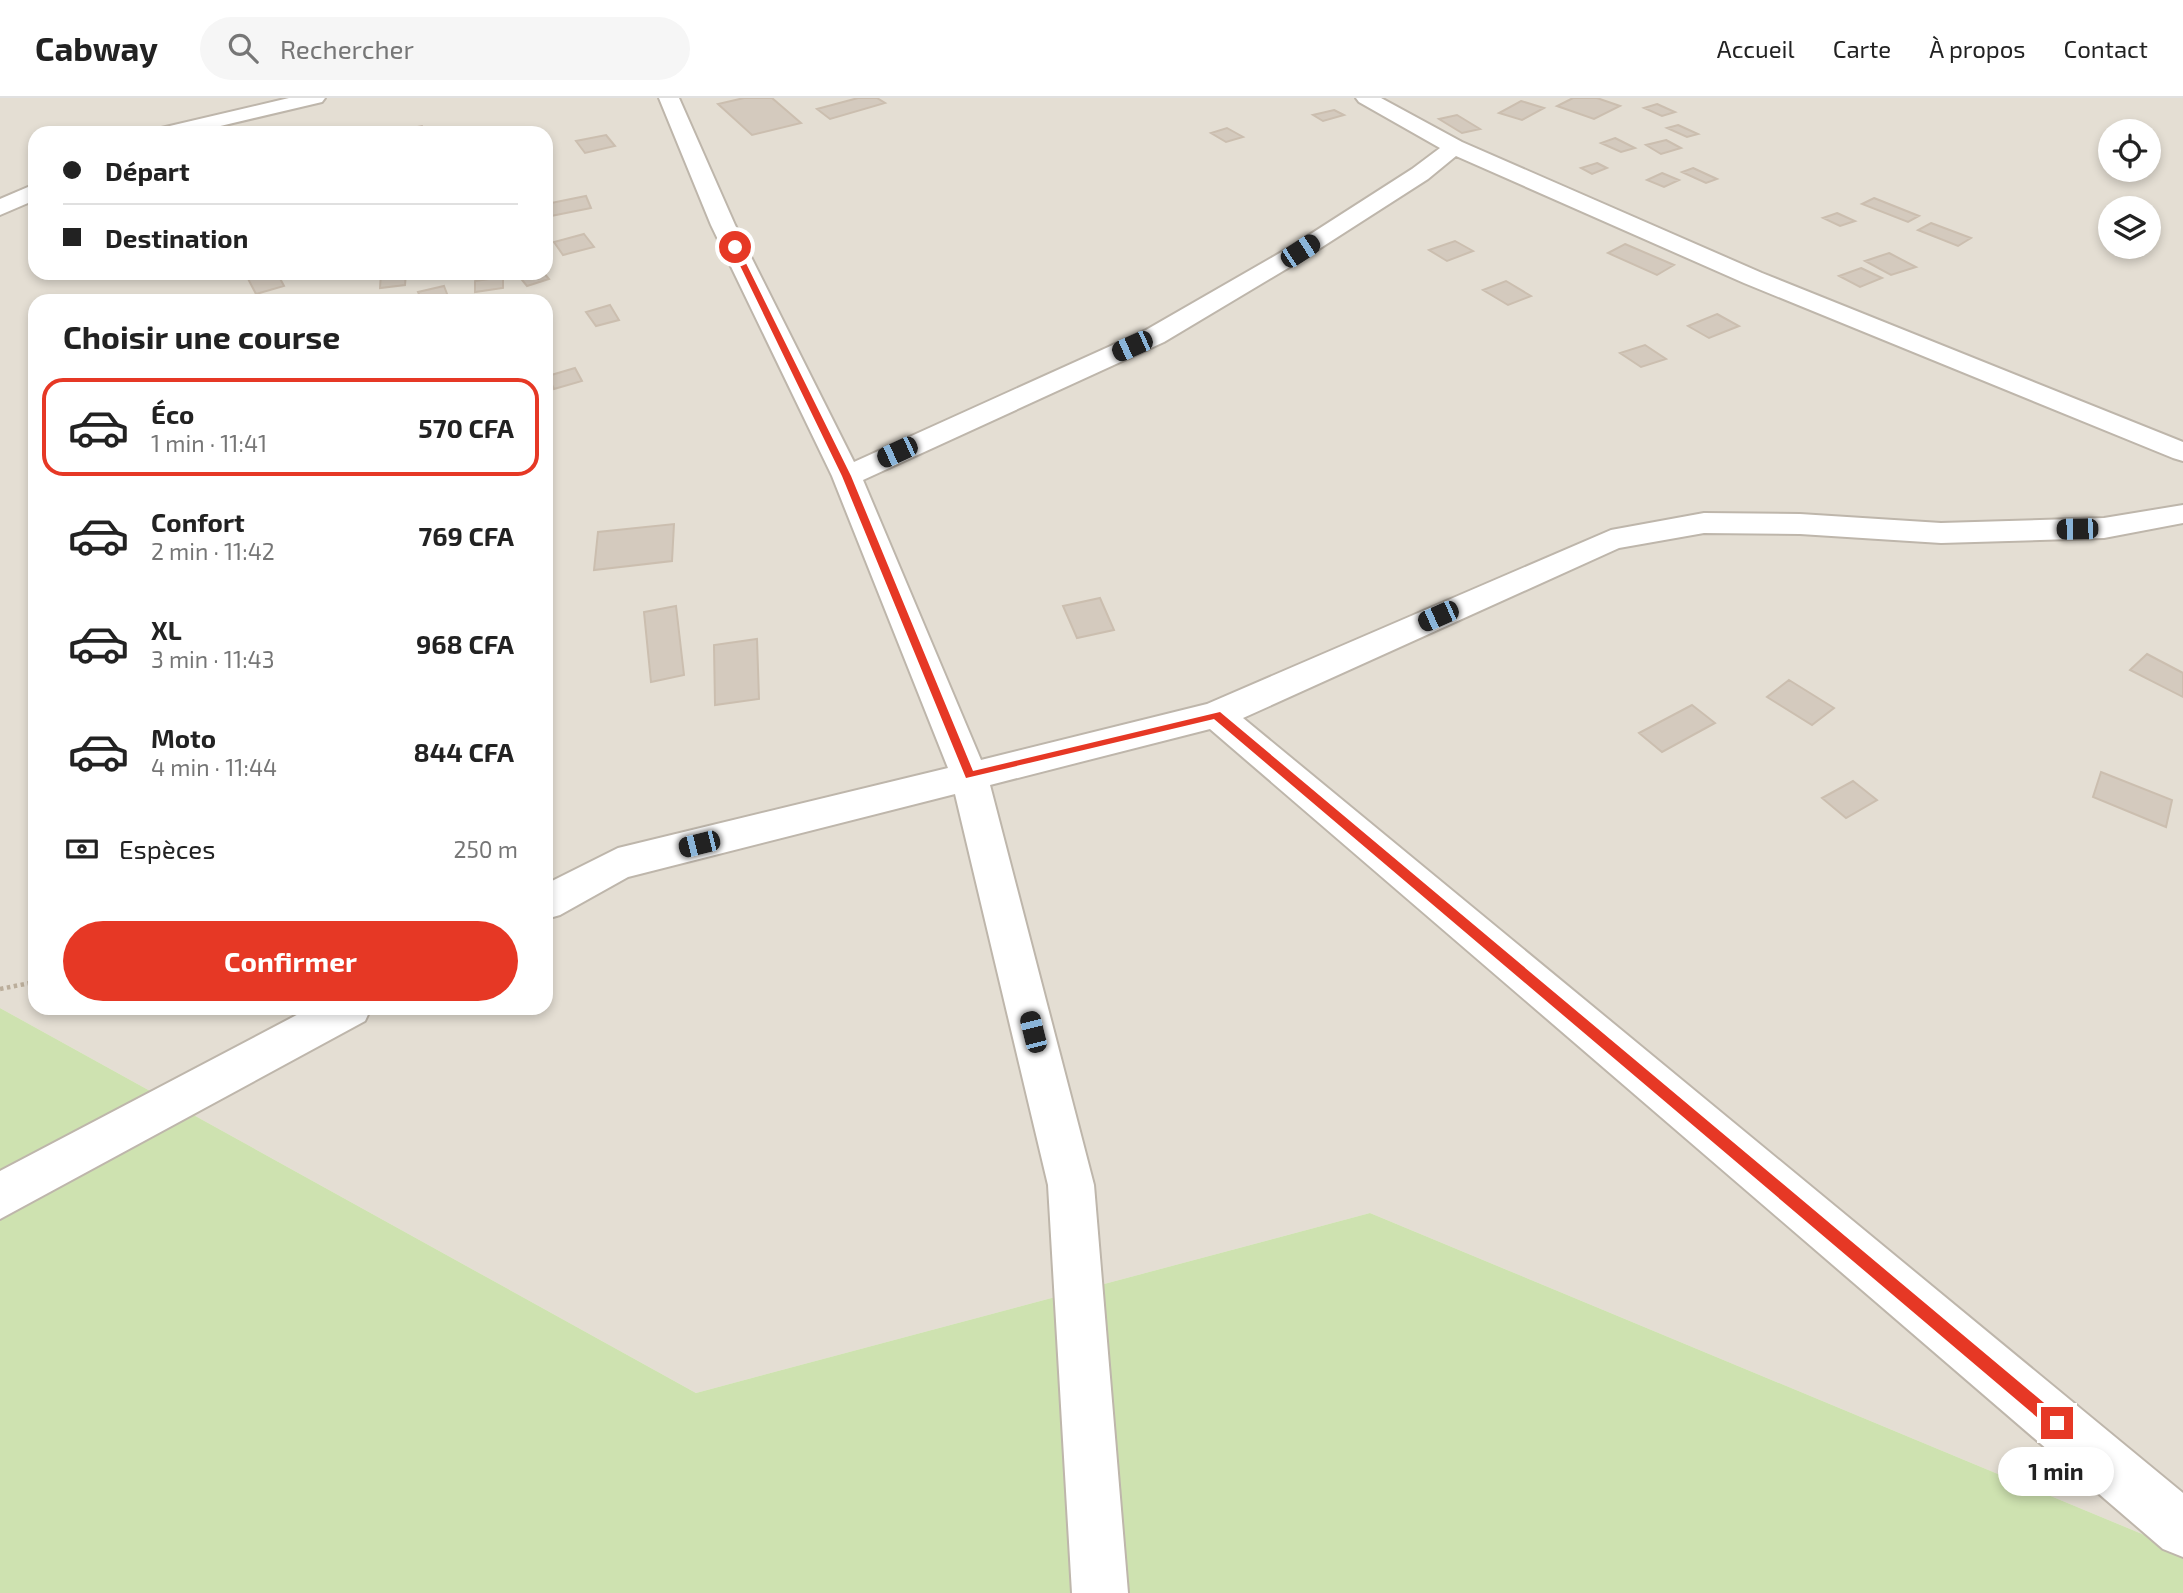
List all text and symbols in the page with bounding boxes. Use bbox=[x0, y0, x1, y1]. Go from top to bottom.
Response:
search box bbox=[200, 17, 690, 80]
text: Cabway bbox=[35, 28, 158, 68]
icon: search bbox=[224, 29, 262, 67]
text: Rechercher bbox=[280, 33, 414, 64]
text: Accueil bbox=[1717, 34, 1795, 63]
text: Carte bbox=[1833, 34, 1891, 63]
text: À propos bbox=[1929, 34, 2026, 63]
text: Contact bbox=[2064, 34, 2148, 63]
map controls bbox=[2098, 119, 2161, 259]
button: locate bbox=[2098, 119, 2161, 182]
text: Départ bbox=[105, 155, 190, 186]
button: layers bbox=[2098, 196, 2161, 259]
text: Destination bbox=[105, 222, 248, 253]
route start bbox=[719, 231, 751, 263]
car bbox=[1277, 231, 1324, 271]
text: Choisir une course bbox=[63, 317, 340, 355]
car bbox=[1109, 328, 1156, 364]
icon: car bbox=[67, 396, 130, 459]
text: Éco bbox=[151, 398, 194, 429]
text: 570 CFA bbox=[418, 412, 514, 443]
text: 1 min · 11:41 bbox=[151, 429, 267, 457]
car bbox=[874, 434, 921, 470]
icon: car bbox=[67, 504, 130, 567]
text: Confort bbox=[151, 506, 245, 537]
car bbox=[2056, 518, 2099, 540]
text: 769 CFA bbox=[418, 520, 514, 551]
text: 2 min · 11:42 bbox=[151, 537, 275, 565]
car bbox=[1415, 598, 1462, 634]
icon: car bbox=[67, 612, 130, 675]
text: XL bbox=[151, 614, 182, 645]
text: 968 CFA bbox=[416, 628, 514, 659]
text: 3 min · 11:43 bbox=[151, 645, 275, 673]
icon: car bbox=[67, 720, 130, 783]
text: Moto bbox=[151, 722, 216, 753]
text: 844 CFA bbox=[413, 736, 514, 767]
text: 4 min · 11:44 bbox=[151, 753, 277, 781]
car bbox=[677, 829, 722, 859]
icon: cash bbox=[63, 830, 101, 868]
text: Espèces bbox=[119, 833, 216, 864]
text: 250 m bbox=[454, 835, 518, 863]
button: Confirmer bbox=[63, 921, 518, 1001]
car bbox=[1018, 1009, 1049, 1055]
route end bbox=[2041, 1407, 2073, 1439]
callout: 1 min bbox=[1999, 1448, 2115, 1496]
text: 1 min bbox=[2028, 1457, 2084, 1485]

